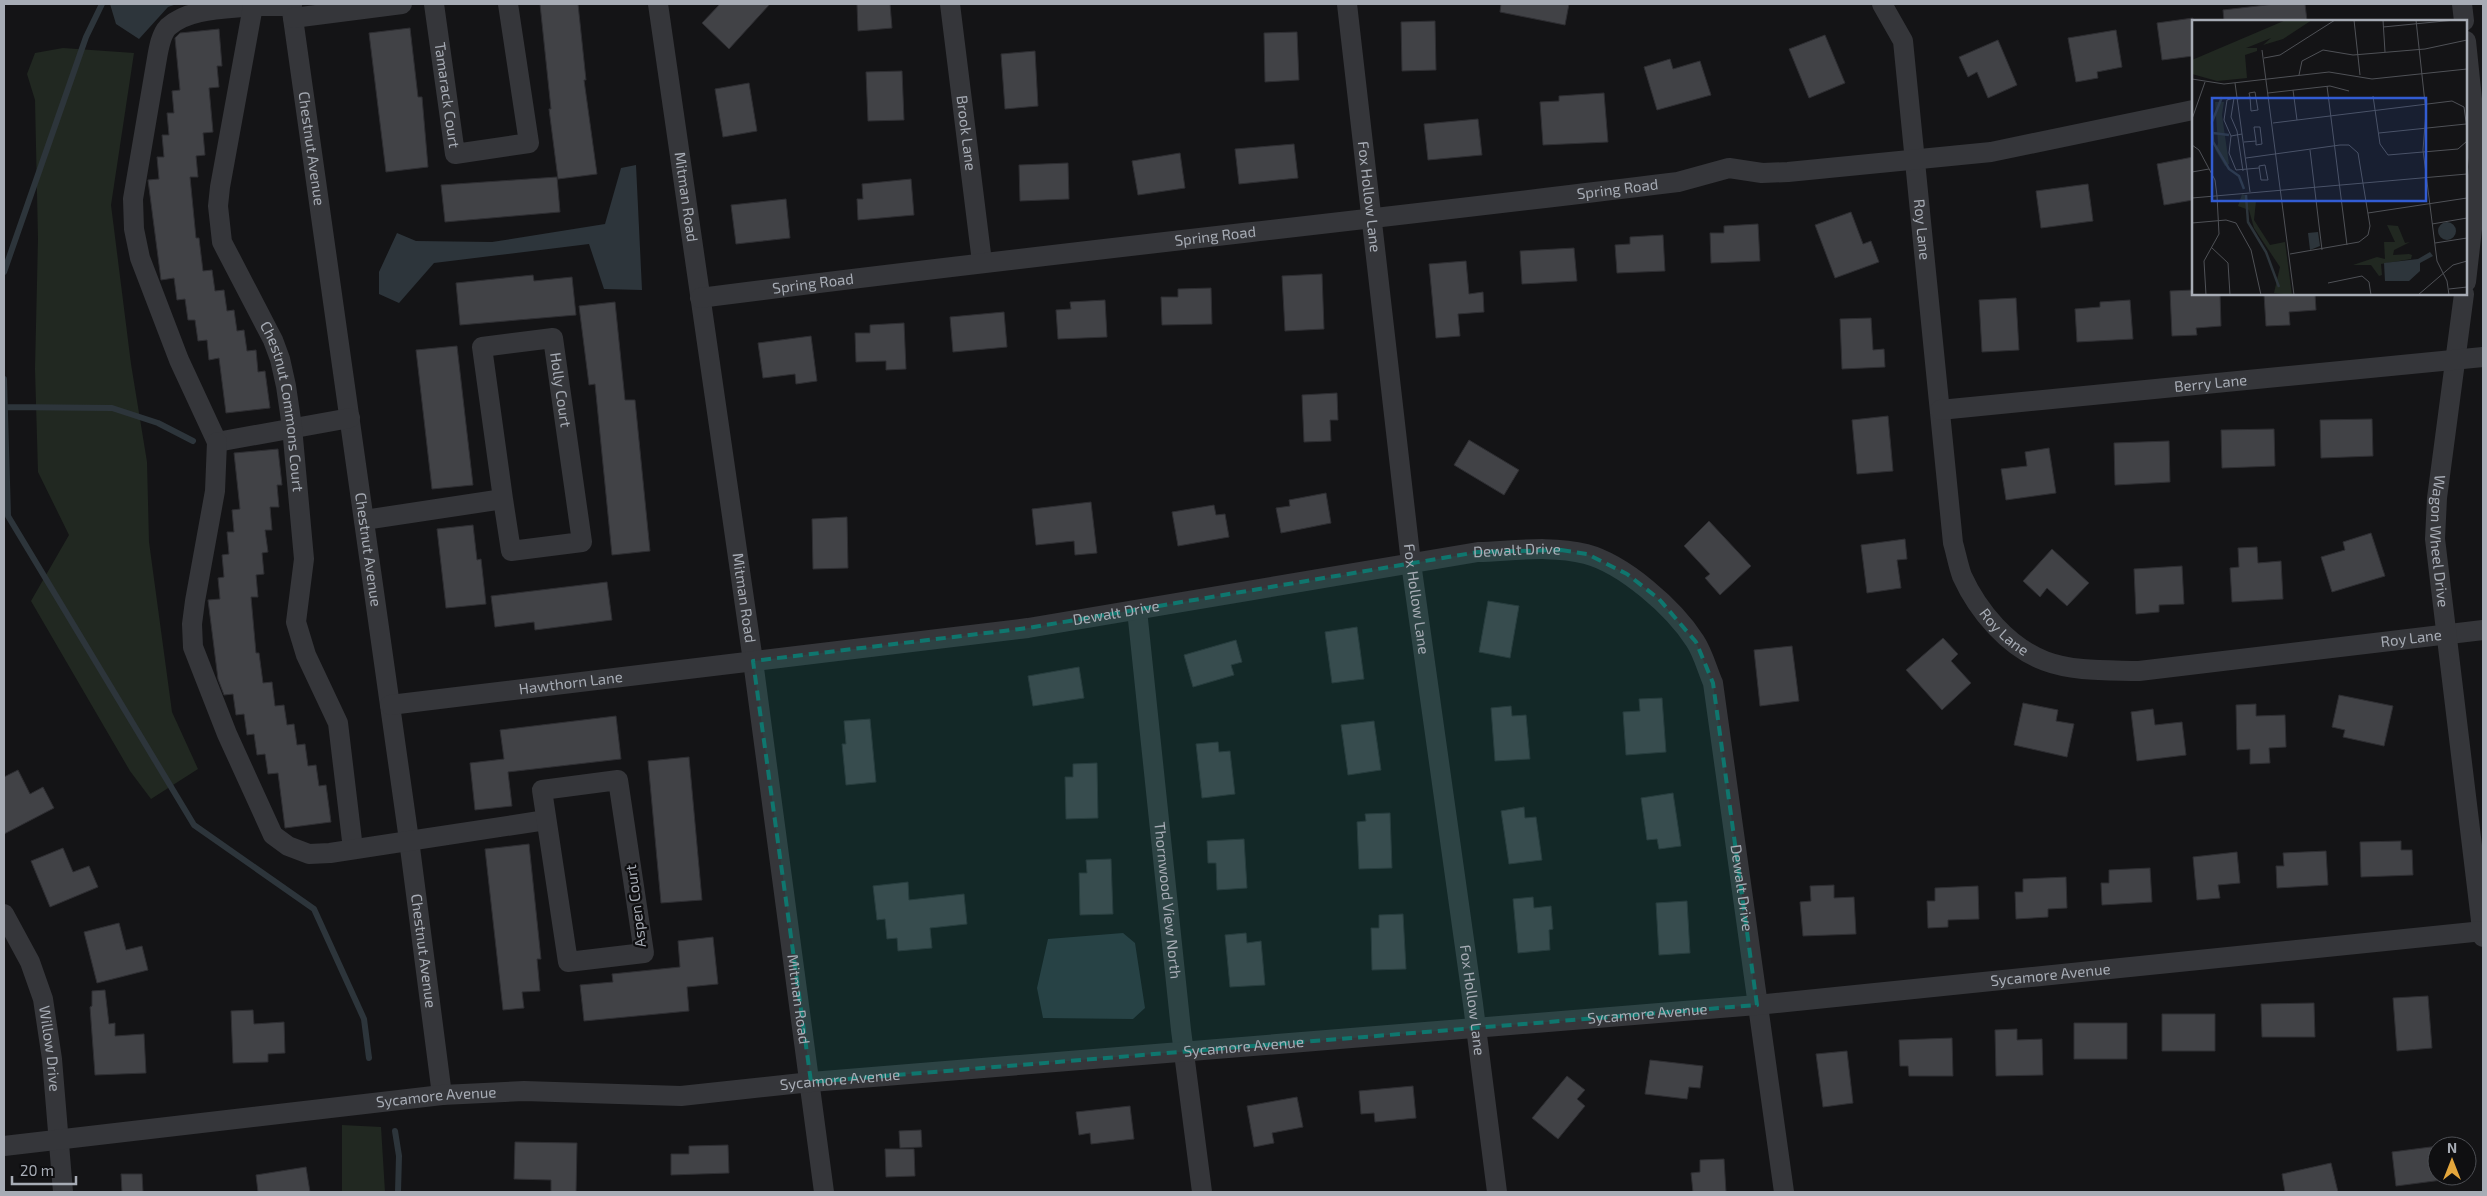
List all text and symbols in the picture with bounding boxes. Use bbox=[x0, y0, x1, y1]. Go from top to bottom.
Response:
inset map bbox=[2192, 20, 2467, 295]
street label: Tamarack Court bbox=[431, 41, 464, 149]
street label: Chestnut Avenue bbox=[295, 90, 329, 207]
street label: Brook Lane bbox=[953, 94, 981, 172]
street label: Fox Hollow Lane bbox=[1355, 140, 1385, 253]
street label: Mitman Road bbox=[672, 151, 702, 243]
street label: Spring Road bbox=[1576, 174, 1659, 202]
street label: Roy Lane bbox=[1911, 198, 1935, 261]
street label: Spring Road bbox=[1173, 222, 1257, 249]
street label: Spring Road bbox=[771, 269, 855, 297]
street label: Chestnut Commons Court bbox=[257, 318, 308, 493]
street label: Holly Court bbox=[547, 351, 576, 429]
street label: Berry Lane bbox=[2173, 370, 2248, 395]
street label: Wagon Wheel Drive bbox=[2427, 474, 2453, 608]
street label: Chestnut Avenue bbox=[352, 491, 386, 608]
street label: Dewalt Drive bbox=[1473, 539, 1561, 560]
street label: Fox Hollow Lane bbox=[1401, 543, 1434, 655]
street label: Mitman Road bbox=[729, 552, 760, 644]
street label: Dewalt Drive bbox=[1071, 596, 1161, 628]
street label: Roy Lane bbox=[1976, 604, 2032, 659]
street label: Roy Lane bbox=[2380, 625, 2443, 650]
street label: Hawthorn Lane bbox=[518, 667, 624, 697]
street label: Thornwood View North bbox=[1151, 821, 1186, 980]
street label: Dewalt Drive bbox=[1728, 843, 1758, 933]
street label: Aspen Court bbox=[621, 863, 649, 948]
street label: Chestnut Avenue bbox=[408, 892, 441, 1009]
street label: Fox Hollow Lane bbox=[1457, 943, 1489, 1056]
street label: Mitman Road bbox=[784, 953, 814, 1045]
street label: Sycamore Avenue bbox=[1989, 959, 2111, 989]
street label: Sycamore Avenue bbox=[1586, 999, 1708, 1027]
street label: Willow Drive bbox=[36, 1004, 65, 1092]
street label: Sycamore Avenue bbox=[1183, 1032, 1304, 1060]
street label: Sycamore Avenue bbox=[779, 1065, 901, 1093]
street label: Sycamore Avenue bbox=[375, 1082, 497, 1111]
north arrow bbox=[2427, 1136, 2477, 1186]
text: N bbox=[2447, 1139, 2457, 1156]
scale bar bbox=[12, 1154, 76, 1186]
text: 20 m bbox=[20, 1161, 54, 1179]

